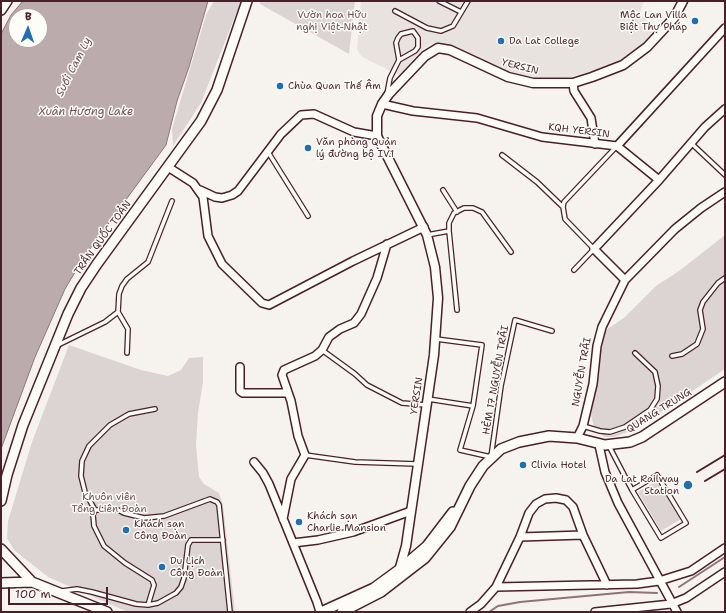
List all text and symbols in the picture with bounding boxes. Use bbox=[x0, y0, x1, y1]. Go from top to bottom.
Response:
north arrow bbox=[8, 8, 48, 48]
text: B bbox=[25, 9, 32, 24]
park label: Vườn hoa Hữu nghị Việt-Nhật bbox=[296, 9, 368, 32]
place label: Mộc Lan Villa Biệt Thự Pháp bbox=[620, 9, 687, 32]
marker: Mộc Lan Villa Biệt Thự Pháp bbox=[690, 16, 700, 26]
water label: Suối Cam Ly bbox=[53, 35, 95, 99]
place label: Da Lat College bbox=[509, 35, 579, 47]
marker: Da Lat College bbox=[496, 36, 506, 46]
street label: YERSIN bbox=[500, 57, 540, 77]
place label: Chùa Quan Thế Âm bbox=[288, 80, 381, 92]
marker: Chùa Quan Thế Âm bbox=[275, 81, 285, 91]
water label: Xuân Hương Lake bbox=[39, 105, 133, 119]
street label: KQH YERSIN bbox=[548, 121, 610, 141]
place label: Văn phòng Quản lý đường bộ IV.1 bbox=[316, 136, 397, 160]
marker: Văn phòng Quản lý đường bộ IV.1 bbox=[303, 143, 313, 153]
street label: TRẦN QUỐC TOẢN bbox=[72, 198, 134, 278]
street label: HẺM 17 NGUYỄN TRÃI bbox=[480, 325, 512, 435]
street label: NGUYỄN TRÃI bbox=[570, 336, 594, 408]
street label: YERSIN bbox=[408, 376, 426, 416]
street label: QUANG TRUNG bbox=[624, 386, 694, 436]
place label: Clivia Hotel bbox=[531, 459, 586, 471]
marker: Clivia Hotel bbox=[518, 460, 528, 470]
place label: Da Lat Railway Station bbox=[605, 473, 679, 496]
marker: Da Lat Railway Station bbox=[682, 479, 694, 491]
park label: Khuôn viên Tổng Liên Đoàn bbox=[71, 491, 147, 514]
place label: Khách sạn Charlie Mansion bbox=[307, 510, 386, 534]
marker: Khách sạn Charlie Mansion bbox=[294, 517, 304, 527]
place label: Khách sạn Công Đoàn bbox=[134, 518, 187, 542]
marker: Khách sạn Công Đoàn bbox=[121, 525, 131, 535]
place label: Du Lịch Công Đoàn bbox=[170, 555, 223, 578]
marker: Du Lịch Công Đoàn bbox=[157, 562, 167, 572]
scale bar bbox=[10, 579, 110, 605]
text: 100 m bbox=[15, 586, 51, 602]

